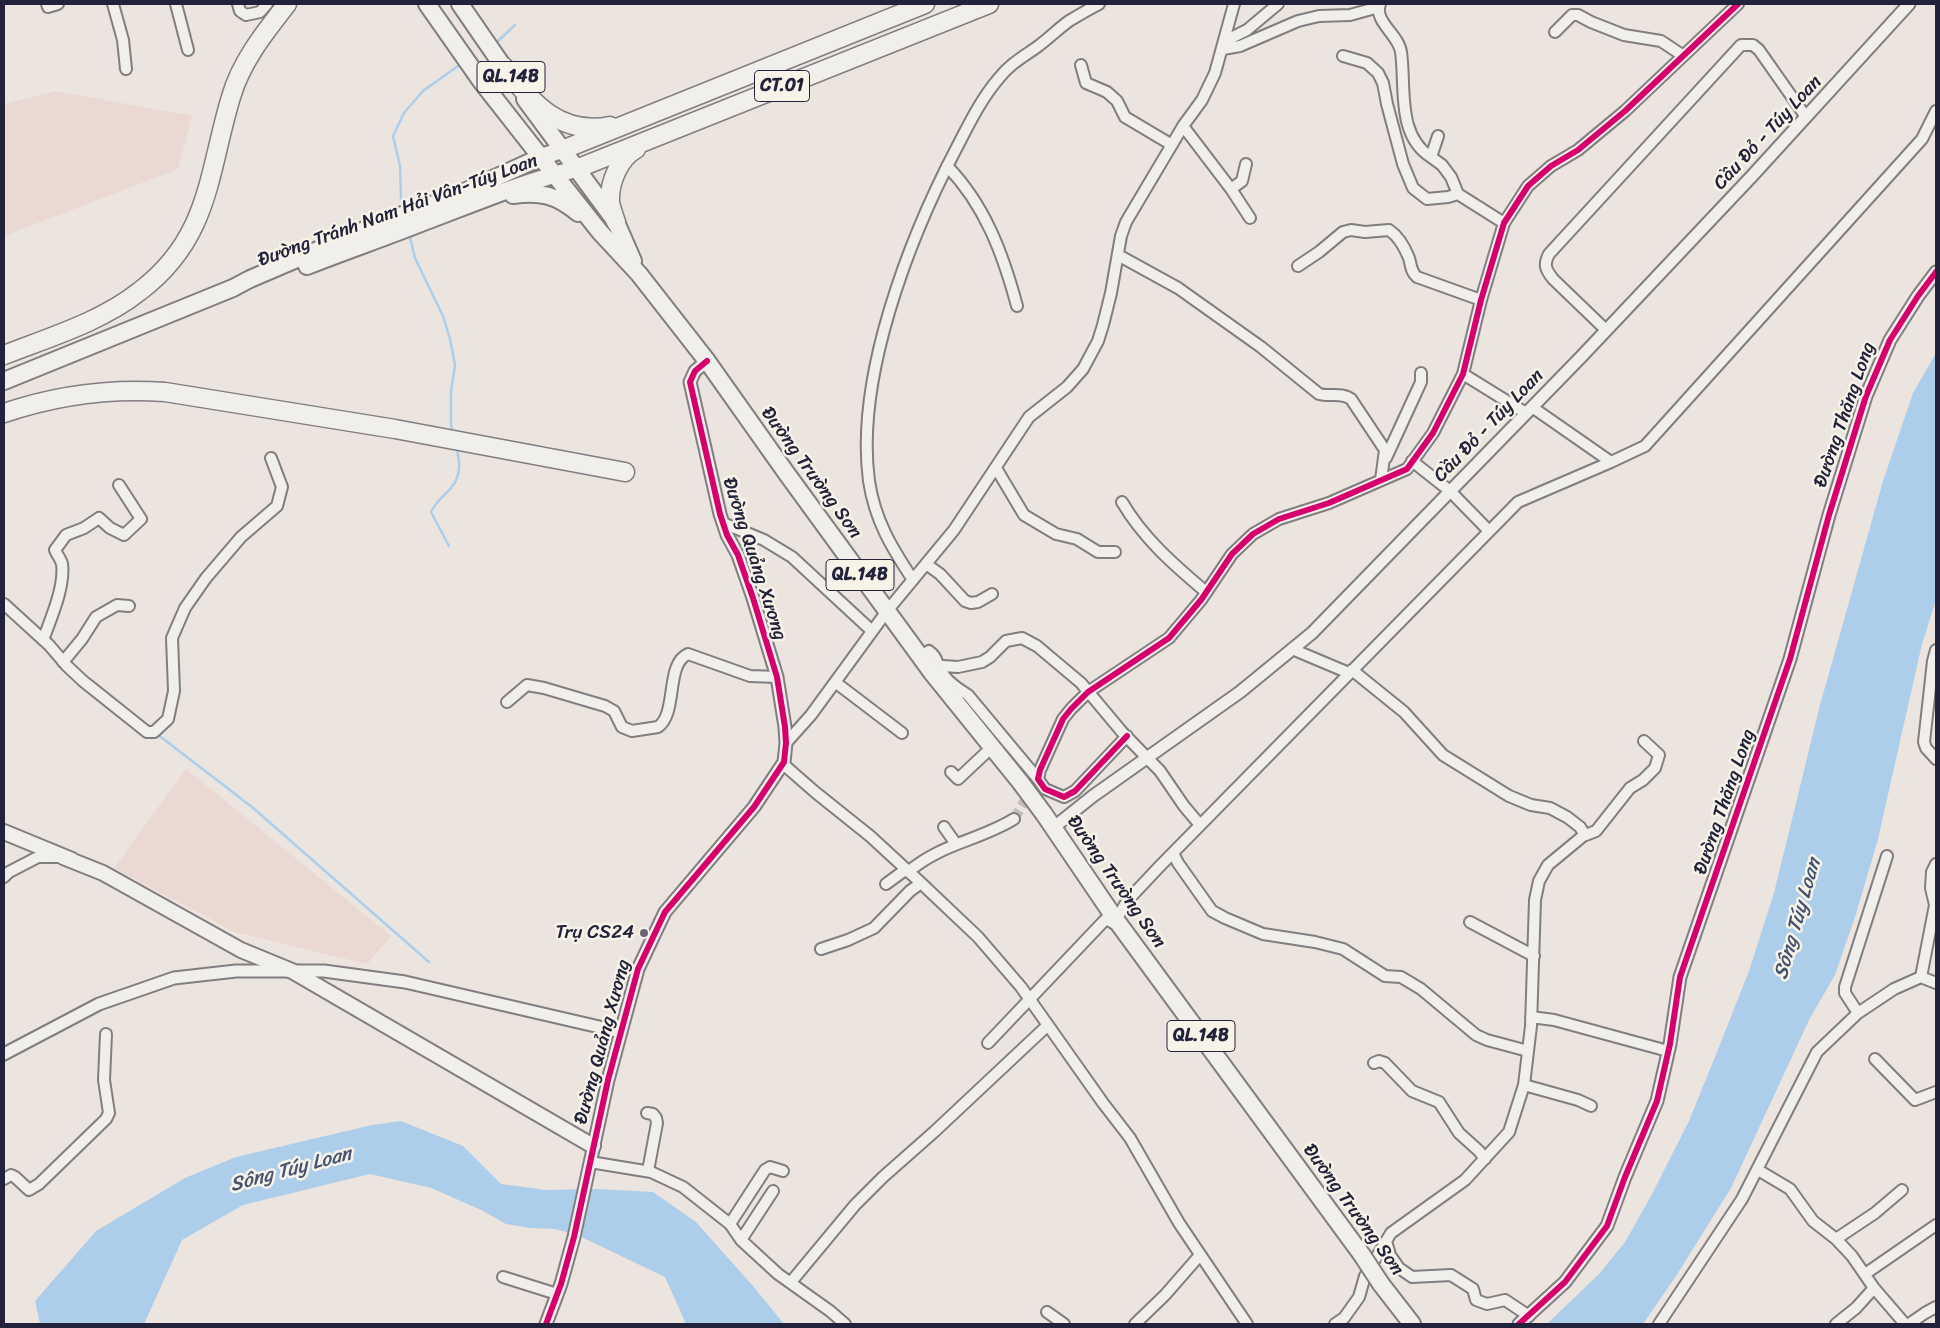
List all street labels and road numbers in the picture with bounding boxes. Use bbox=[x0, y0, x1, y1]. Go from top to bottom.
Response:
road number: QL.14B bbox=[477, 62, 545, 92]
road number: CT.01 bbox=[754, 70, 810, 102]
street label: Cầu Đỏ - Túy Loan bbox=[1709, 71, 1827, 195]
street label: Đường Tránh Nam Hải Vân-Túy Loan bbox=[255, 150, 541, 272]
street label: Đường Thăng Long bbox=[1809, 339, 1881, 491]
street label: Cầu Đỏ - Túy Loan bbox=[1429, 365, 1549, 487]
street label: Đường Trường Sơn bbox=[756, 403, 866, 543]
street label: Đường Quảng Xương bbox=[717, 475, 791, 643]
road number: QL.14B bbox=[826, 560, 894, 590]
street label: Đường Thăng Long bbox=[1689, 726, 1761, 878]
street label: Đường Trường Sơn bbox=[1062, 811, 1170, 953]
street label: Đường Quảng Xương bbox=[570, 957, 636, 1127]
road number: QL.14B bbox=[1167, 1020, 1235, 1052]
street label: Đường Trường Sơn bbox=[1298, 1140, 1408, 1280]

